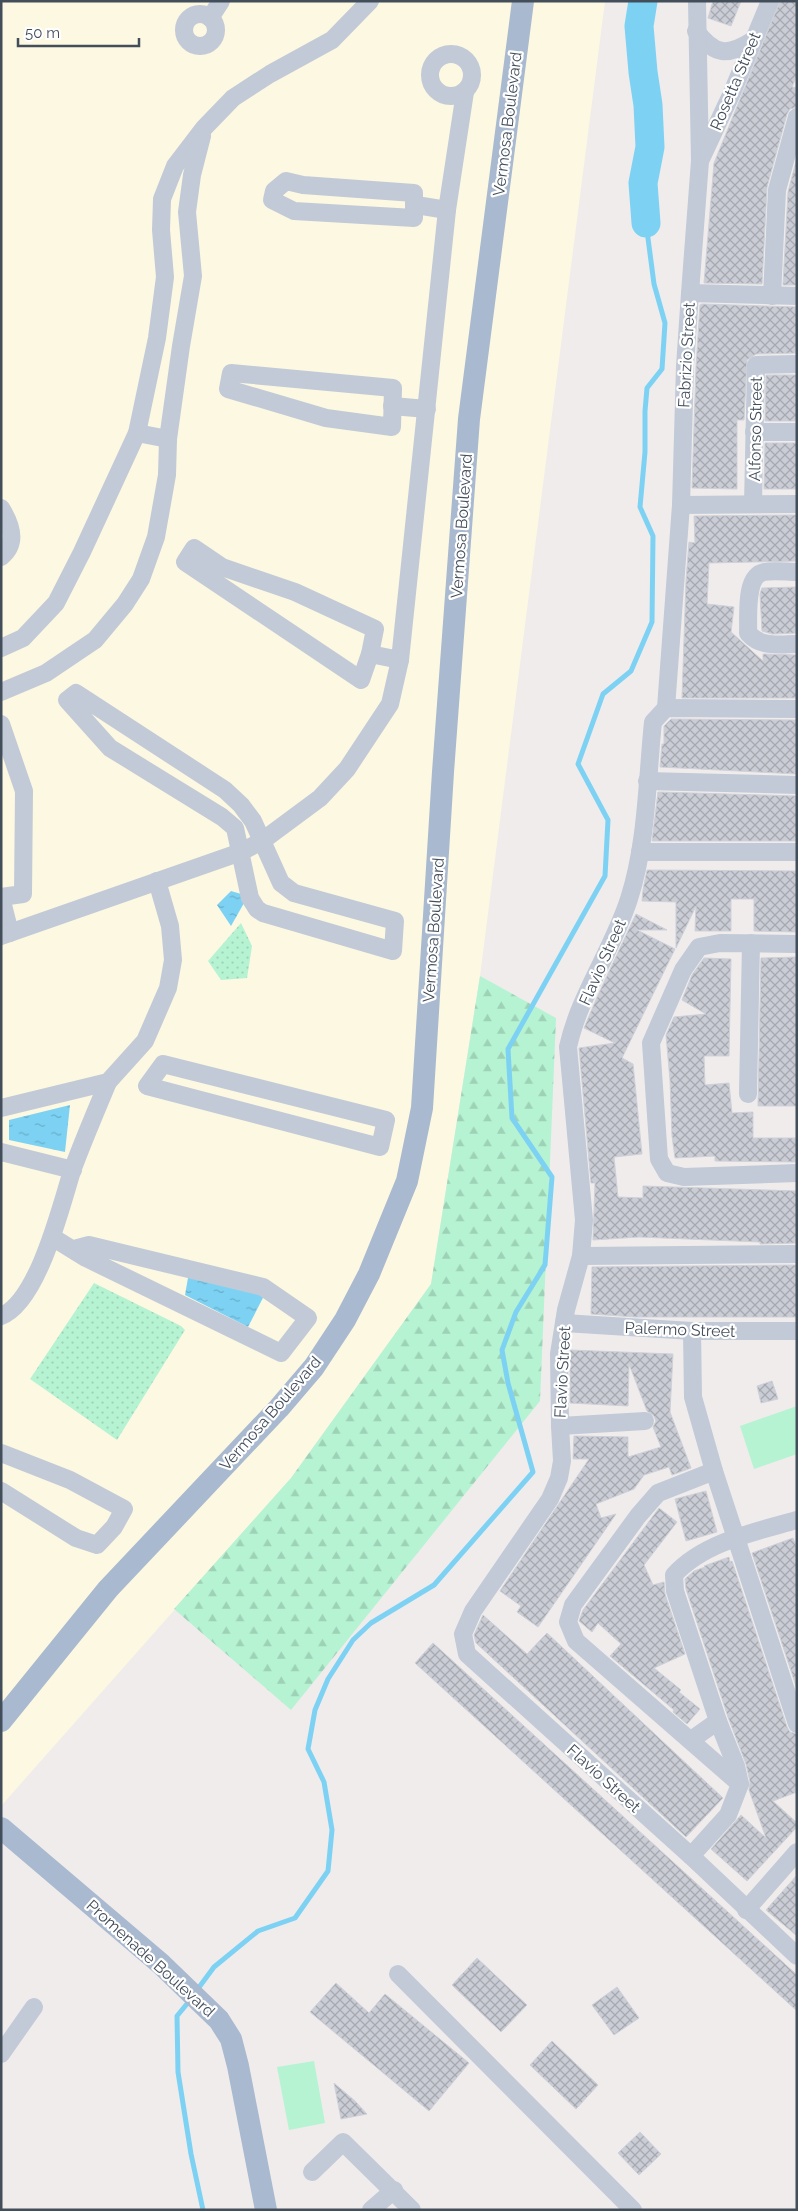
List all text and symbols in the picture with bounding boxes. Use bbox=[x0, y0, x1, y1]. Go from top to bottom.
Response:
scale bar bbox=[18, 15, 139, 47]
text: 50 m bbox=[25, 24, 60, 42]
street label: Rosetta Street bbox=[706, 29, 765, 133]
street label: Vermosa Boulevard bbox=[489, 51, 526, 197]
street label: Fabrizio Street bbox=[674, 301, 699, 408]
street label: Alfonso Street bbox=[745, 376, 766, 482]
street label: Vermosa Boulevard bbox=[447, 453, 476, 599]
street label: Vermosa Boulevard bbox=[419, 857, 448, 1003]
street label: Flavio Street bbox=[575, 916, 630, 1008]
street label: Palermo Street bbox=[624, 1318, 736, 1341]
street label: Flavio Street bbox=[551, 1325, 574, 1419]
street label: Vermosa Boulevard bbox=[216, 1352, 325, 1474]
street label: Flavio Street bbox=[563, 1740, 645, 1817]
street label: Promenade Boulevard bbox=[83, 1896, 219, 2021]

